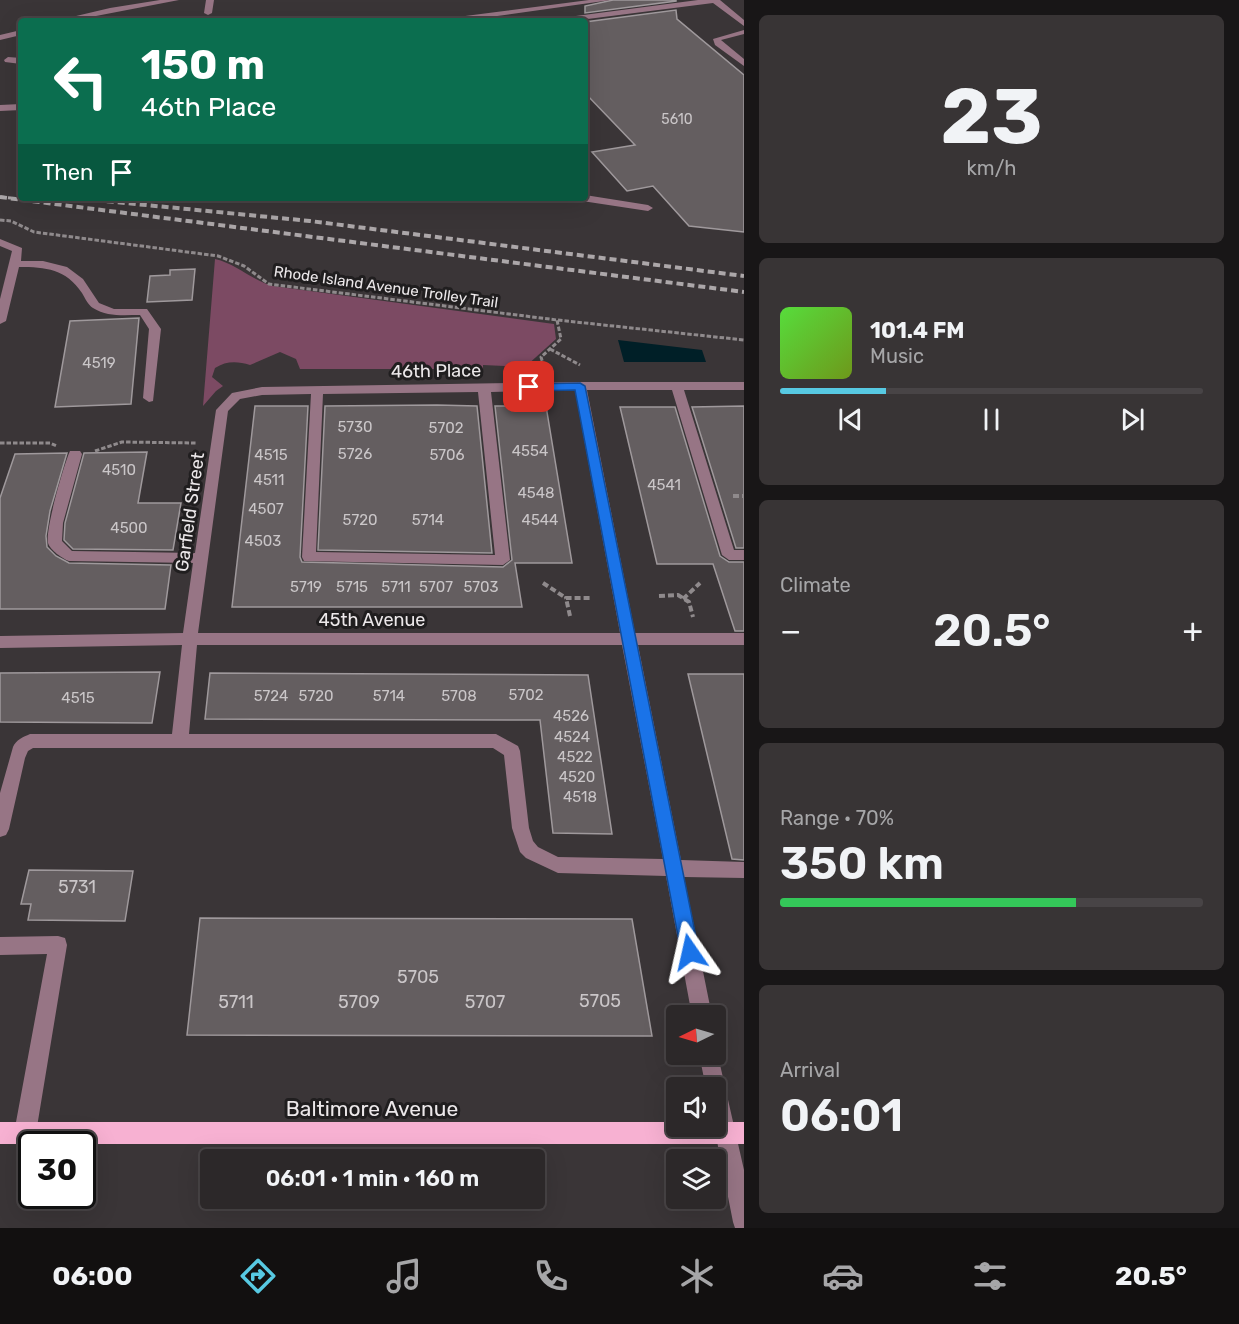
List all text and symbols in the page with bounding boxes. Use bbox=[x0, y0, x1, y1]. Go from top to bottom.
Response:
text: 150 m bbox=[141, 40, 265, 90]
icon: left bbox=[42, 42, 120, 120]
text: 23 bbox=[940, 70, 1043, 163]
text: 46th Place bbox=[141, 91, 277, 123]
house number: 5610 bbox=[661, 111, 693, 128]
icon: arrive bbox=[105, 156, 138, 189]
text: km/h bbox=[967, 156, 1016, 180]
text: Then bbox=[42, 159, 93, 186]
street label: Rhode Island Avenue Trolley Trail bbox=[273, 262, 499, 312]
text: 101.4 FM bbox=[870, 317, 964, 344]
text: Music bbox=[870, 344, 924, 368]
house number: 4519 bbox=[82, 354, 116, 372]
street label: 46th Place bbox=[391, 359, 481, 383]
pin bbox=[503, 361, 554, 412]
icon: arrive bbox=[512, 370, 545, 403]
icon: previous bbox=[834, 403, 867, 436]
icon: pause bbox=[975, 403, 1008, 436]
icon: next bbox=[1116, 403, 1149, 436]
house number: 5730 bbox=[337, 418, 373, 436]
house number: 5702 bbox=[429, 419, 464, 437]
house number: 4554 bbox=[512, 442, 548, 460]
house number: 5726 bbox=[338, 445, 372, 463]
house number: 4515 bbox=[254, 446, 288, 464]
house number: 5706 bbox=[429, 446, 465, 464]
street label: Garfield Street bbox=[171, 451, 209, 573]
house number: 4510 bbox=[102, 461, 136, 479]
house number: 4511 bbox=[254, 471, 284, 489]
house number: 4541 bbox=[647, 476, 681, 494]
house number: 4548 bbox=[517, 484, 555, 502]
house number: 4507 bbox=[248, 500, 284, 518]
house number: 5720 bbox=[343, 511, 377, 529]
house number: 5714 bbox=[412, 511, 444, 529]
house number: 4544 bbox=[522, 511, 558, 529]
house number: 4500 bbox=[110, 519, 148, 537]
house number: 4503 bbox=[245, 532, 281, 550]
text: Climate bbox=[780, 573, 851, 597]
house number: 5719 bbox=[290, 578, 322, 596]
house number: 5715 bbox=[336, 578, 368, 596]
house number: 5711 bbox=[381, 578, 411, 596]
house number: 5707 bbox=[419, 578, 453, 596]
house number: 5703 bbox=[463, 578, 499, 596]
text: 20.5° bbox=[933, 604, 1051, 657]
street label: 45th Avenue bbox=[319, 609, 425, 631]
text: − bbox=[780, 611, 801, 650]
text: + bbox=[1182, 611, 1203, 650]
house number: 5702 bbox=[509, 686, 544, 704]
house number: 5724 bbox=[254, 687, 288, 705]
house number: 5720 bbox=[299, 687, 333, 705]
house number: 5714 bbox=[373, 687, 405, 705]
house number: 5708 bbox=[441, 687, 477, 705]
house number: 4515 bbox=[61, 689, 95, 707]
house number: 4526 bbox=[553, 707, 589, 725]
house number: 4524 bbox=[554, 728, 590, 746]
house number: 4522 bbox=[557, 748, 593, 766]
house number: 4520 bbox=[559, 768, 595, 786]
house number: 4518 bbox=[563, 788, 597, 806]
text: Range · 70% bbox=[780, 806, 894, 830]
text: 350 km bbox=[780, 837, 944, 890]
house number: 5731 bbox=[58, 876, 96, 898]
position arrow bbox=[658, 920, 722, 984]
house number: 5705 bbox=[397, 966, 439, 988]
house number: 5705 bbox=[579, 990, 621, 1012]
house number: 5711 bbox=[218, 991, 254, 1013]
house number: 5709 bbox=[338, 991, 380, 1013]
house number: 5707 bbox=[465, 991, 505, 1013]
north arrow bbox=[666, 1005, 726, 1065]
map controls bbox=[666, 1005, 726, 1209]
text: Arrival bbox=[780, 1058, 840, 1082]
button: sound bbox=[666, 1077, 726, 1137]
text: 06:01 bbox=[780, 1089, 903, 1142]
street label: Baltimore Avenue bbox=[286, 1096, 458, 1121]
speed limit sign: 30 bbox=[18, 1131, 96, 1209]
button: layers bbox=[666, 1149, 726, 1209]
text: 06:01 · 1 min · 160 m bbox=[266, 1165, 479, 1192]
icon: directions bbox=[237, 1255, 279, 1297]
icon: music bbox=[383, 1255, 425, 1297]
icon: phone bbox=[530, 1255, 572, 1297]
icon: climate bbox=[676, 1255, 718, 1297]
icon: car bbox=[822, 1255, 864, 1297]
icon: filters bbox=[969, 1255, 1011, 1297]
text: 06:00 bbox=[52, 1260, 133, 1292]
text: 20.5° bbox=[1115, 1260, 1187, 1292]

